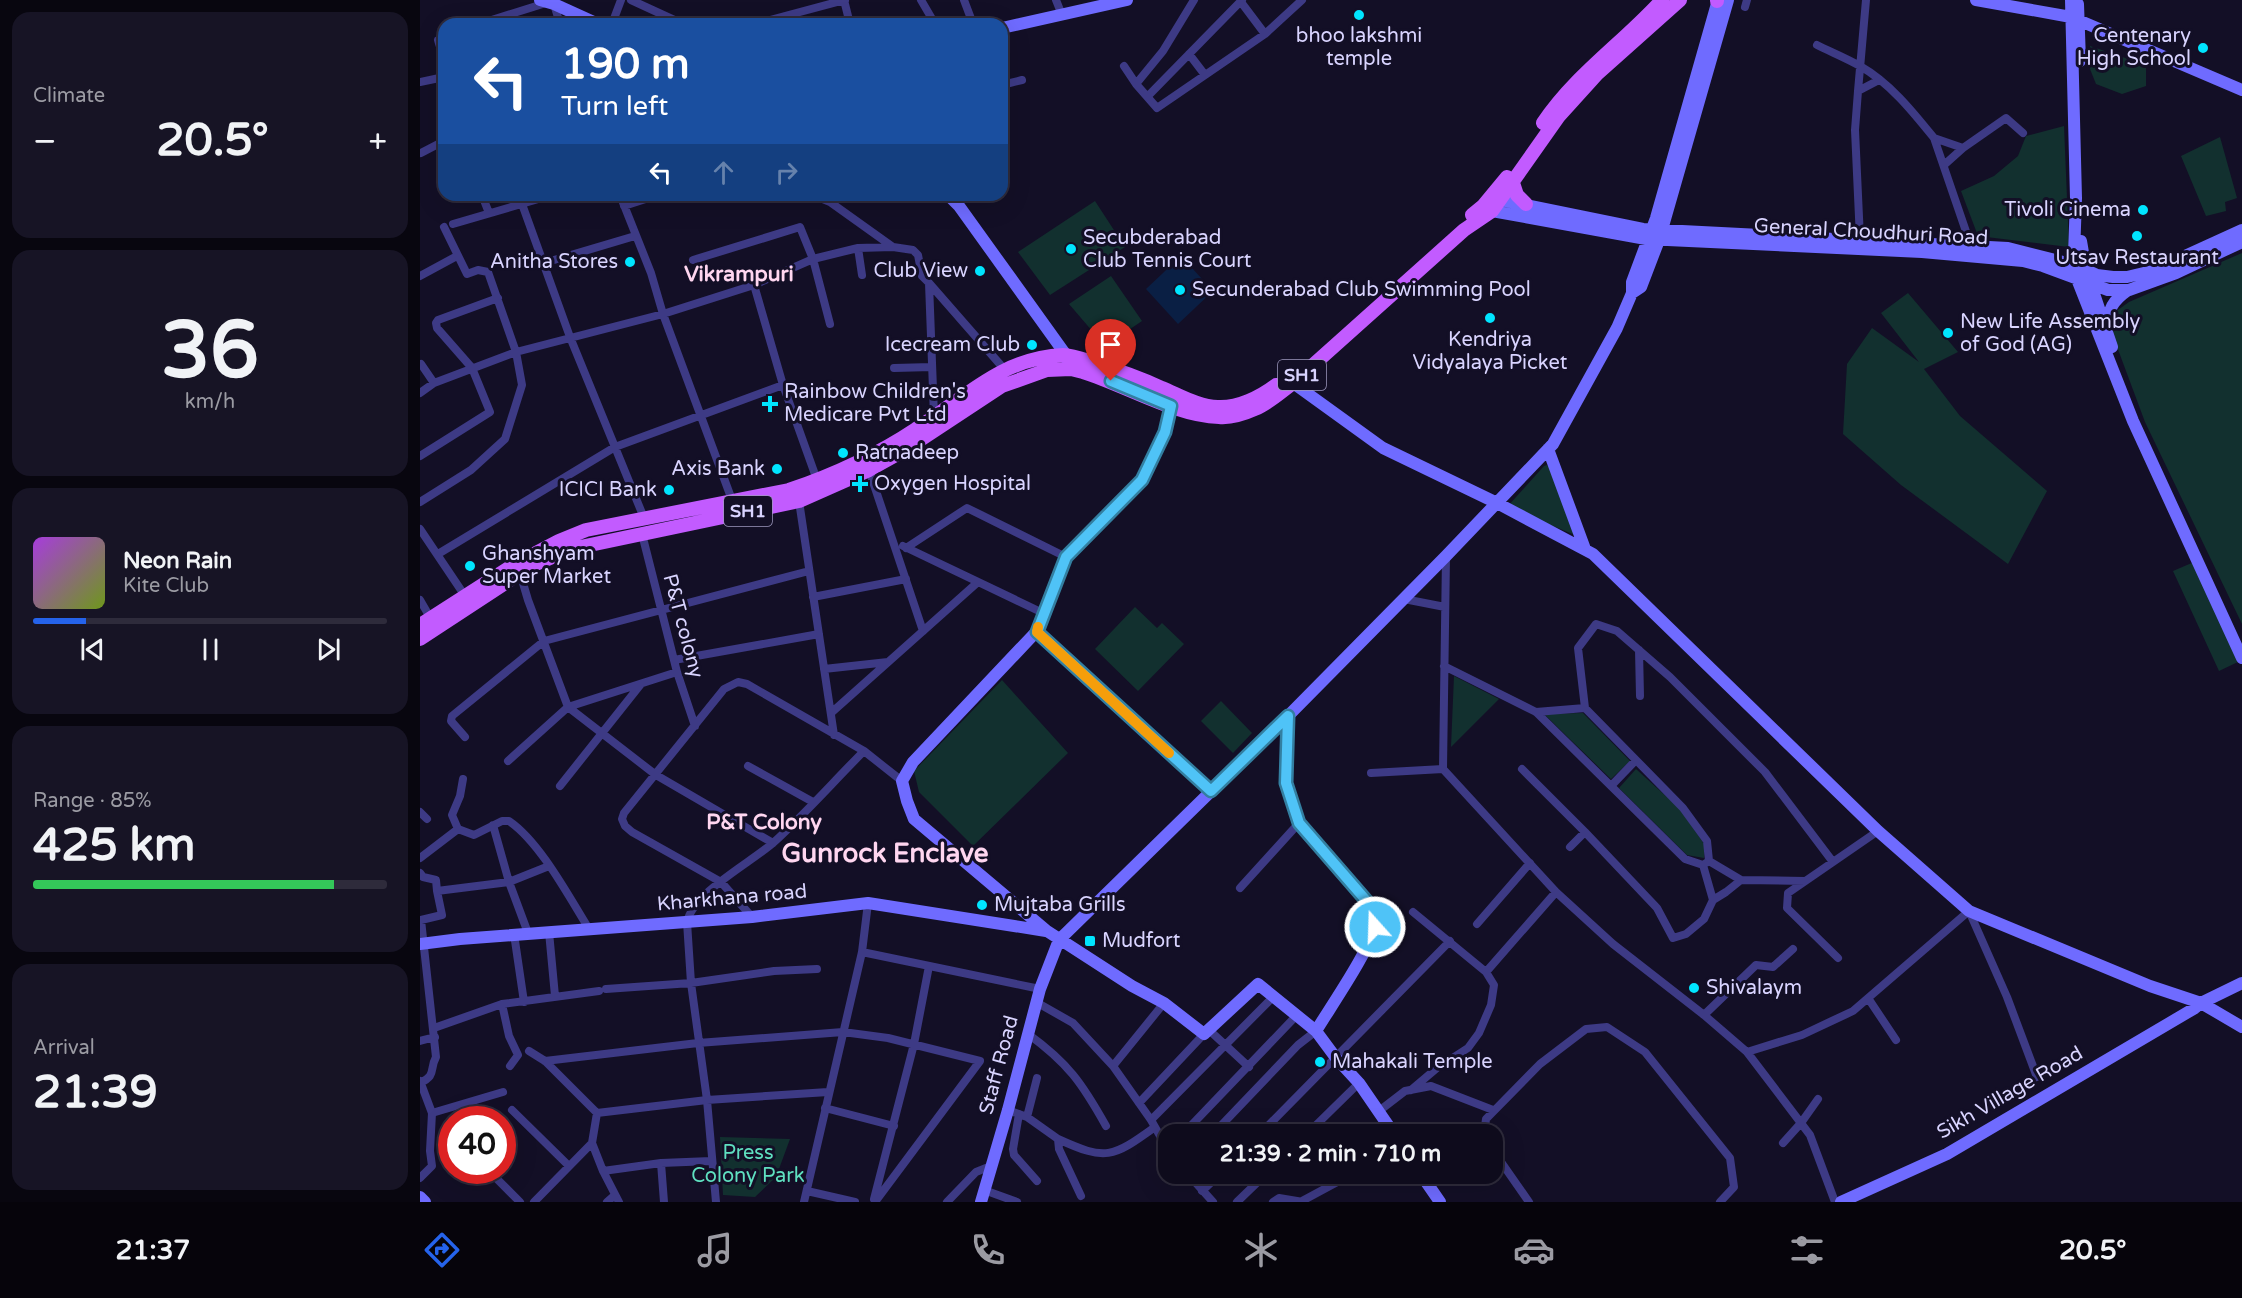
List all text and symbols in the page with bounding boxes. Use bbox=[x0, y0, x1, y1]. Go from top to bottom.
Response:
marker: bhoo lakshmi temple bbox=[1352, 8, 1366, 22]
place label: bhoo lakshmi temple bbox=[1296, 24, 1422, 71]
place label: Centenary High School bbox=[2077, 24, 2191, 71]
text: 190 m bbox=[561, 39, 690, 90]
marker: Centenary High School bbox=[2196, 41, 2210, 55]
icon: left bbox=[462, 42, 540, 120]
text: Climate bbox=[33, 84, 105, 108]
text: Turn left bbox=[561, 90, 668, 123]
text: 20.5° bbox=[156, 114, 269, 168]
text: − bbox=[33, 122, 57, 161]
text: + bbox=[368, 122, 387, 161]
icon: left bbox=[644, 156, 677, 189]
icon: ahead bbox=[707, 156, 740, 189]
icon: right bbox=[770, 156, 803, 189]
place label: Tivoli Cinema bbox=[2004, 198, 2131, 222]
marker: Tivoli Cinema bbox=[2136, 203, 2150, 217]
street label: General Choudhuri Road bbox=[1753, 214, 1989, 250]
place label: Secubderabad Club Tennis Court bbox=[1083, 226, 1252, 273]
marker: Utsav Restaurant bbox=[2130, 229, 2144, 243]
marker: Secubderabad Club Tennis Court bbox=[1064, 242, 1078, 256]
place label: Utsav Restaurant bbox=[2055, 246, 2219, 270]
place label: Anitha Stores bbox=[490, 250, 618, 274]
marker: Anitha Stores bbox=[623, 255, 637, 269]
place label: Club View bbox=[873, 259, 968, 283]
district label: Vikrampuri bbox=[684, 262, 794, 287]
marker: Club View bbox=[973, 264, 987, 278]
place label: Secunderabad Club Swimming Pool bbox=[1192, 278, 1531, 302]
marker: Secunderabad Club Swimming Pool bbox=[1173, 283, 1187, 297]
text: 36 bbox=[161, 304, 259, 398]
place label: New Life Assembly of God (AG) bbox=[1960, 310, 2141, 357]
marker: Kendriya Vidyalaya Picket bbox=[1483, 311, 1497, 325]
pin bbox=[1085, 319, 1136, 381]
marker: New Life Assembly of God (AG) bbox=[1941, 326, 1955, 340]
icon: arrive bbox=[1094, 328, 1127, 361]
place label: Kendriya Vidyalaya Picket bbox=[1413, 328, 1568, 375]
place label: Icecream Club bbox=[885, 333, 1020, 357]
marker: Icecream Club bbox=[1025, 338, 1039, 352]
road number: SH1 bbox=[1278, 360, 1326, 390]
place label: Rainbow Children's Medicare Pvt Ltd bbox=[784, 380, 966, 427]
text: km/h bbox=[185, 390, 235, 414]
marker: Rainbow Children's Medicare Pvt Ltd bbox=[761, 395, 779, 413]
place label: Ratnadeep bbox=[855, 441, 959, 465]
marker: Ratnadeep bbox=[836, 446, 850, 460]
place label: Axis Bank bbox=[671, 457, 765, 481]
marker: Axis Bank bbox=[770, 462, 784, 476]
place label: Oxygen Hospital bbox=[874, 472, 1031, 496]
marker: Oxygen Hospital bbox=[851, 475, 869, 493]
place label: ICICI Bank bbox=[559, 478, 657, 502]
marker: ICICI Bank bbox=[662, 483, 676, 497]
road number: SH1 bbox=[724, 496, 772, 526]
place label: Ghanshyam Super Market bbox=[482, 542, 611, 589]
text: Neon Rain bbox=[123, 548, 232, 574]
marker: Ghanshyam Super Market bbox=[463, 559, 477, 573]
street label: P&T colony bbox=[658, 571, 709, 681]
text: Kite Club bbox=[123, 574, 209, 598]
icon: previous bbox=[76, 633, 109, 666]
icon: pause bbox=[194, 633, 227, 666]
icon: next bbox=[312, 633, 345, 666]
text: Range · 85% bbox=[33, 789, 152, 813]
district label: P&T Colony bbox=[706, 810, 822, 835]
text: 425 km bbox=[33, 819, 195, 873]
district label: Gunrock Enclave bbox=[782, 838, 989, 869]
street label: Kharkhana road bbox=[656, 879, 808, 917]
place label: Mujtaba Grills bbox=[994, 893, 1126, 917]
position arrow bbox=[1343, 895, 1407, 959]
marker: Mujtaba Grills bbox=[975, 898, 989, 912]
place label: Mudfort bbox=[1102, 929, 1181, 953]
marker: Mudfort bbox=[1083, 934, 1097, 948]
place label: Shivalaym bbox=[1706, 976, 1802, 1000]
marker: Shivalaym bbox=[1687, 981, 1701, 995]
street label: Staff Road bbox=[974, 1013, 1024, 1117]
text: Arrival bbox=[33, 1036, 95, 1060]
street label: Sikh Village Road bbox=[1933, 1041, 2087, 1145]
place label: Mahakali Temple bbox=[1332, 1050, 1493, 1074]
marker: Mahakali Temple bbox=[1313, 1055, 1327, 1069]
text: 21:39 bbox=[33, 1066, 158, 1120]
speed limit sign: 40 bbox=[438, 1106, 516, 1184]
park label: Press Colony Park bbox=[691, 1141, 805, 1188]
text: 21:39 · 2 min · 710 m bbox=[1220, 1141, 1441, 1167]
icon: directions bbox=[421, 1229, 463, 1271]
icon: music bbox=[694, 1229, 736, 1271]
icon: phone bbox=[967, 1229, 1009, 1271]
icon: climate bbox=[1240, 1229, 1282, 1271]
icon: car bbox=[1513, 1229, 1555, 1271]
icon: filters bbox=[1786, 1229, 1828, 1271]
text: 21:37 bbox=[115, 1234, 190, 1267]
text: 20.5° bbox=[2059, 1234, 2126, 1267]

